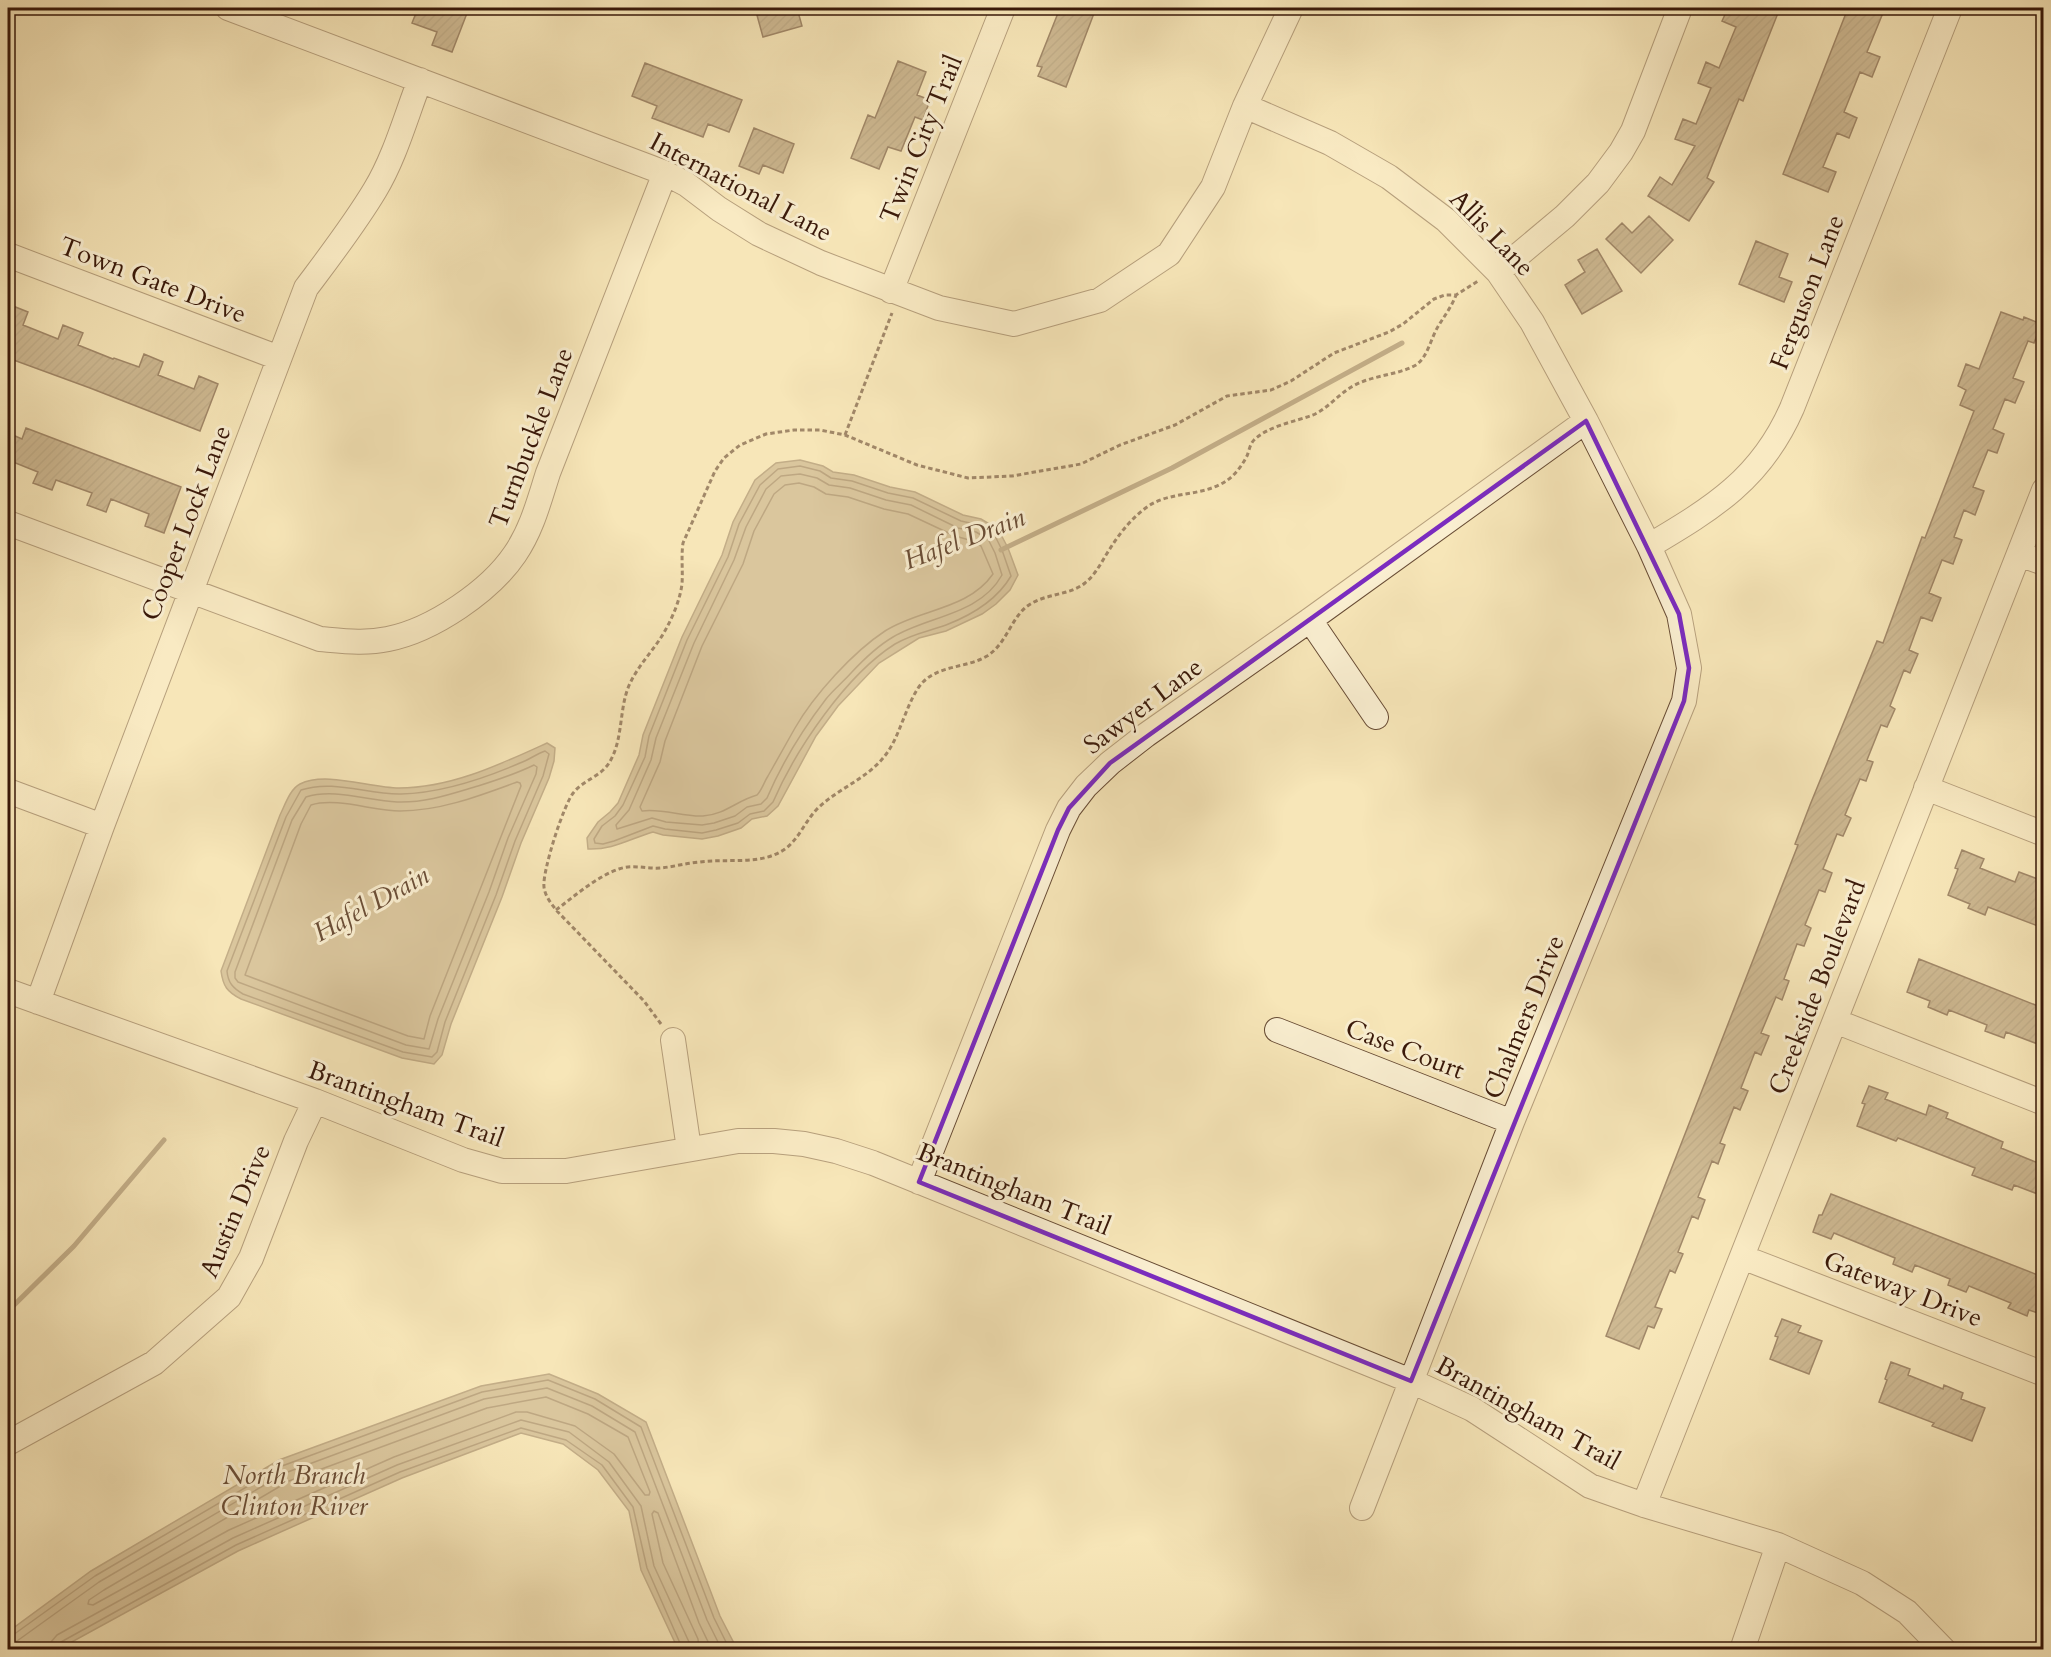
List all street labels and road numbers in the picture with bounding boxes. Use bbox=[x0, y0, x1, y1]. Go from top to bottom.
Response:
street label: Twin City Trail bbox=[871, 49, 971, 228]
street label: International Lane bbox=[644, 124, 838, 250]
street label: Allis Lane bbox=[1442, 182, 1542, 284]
street label: Ferguson Lane bbox=[1761, 210, 1853, 374]
street label: Town Gate Drive bbox=[55, 228, 251, 332]
street label: Turnbuckle Lane bbox=[481, 343, 581, 533]
street label: Cooper Lock Lane bbox=[133, 420, 239, 626]
street label: Sawyer Lane bbox=[1076, 650, 1210, 762]
street label: Creekside Boulevard bbox=[1760, 874, 1874, 1100]
street label: Chalmers Drive bbox=[1475, 930, 1573, 1104]
street label: Case Court bbox=[1341, 1010, 1469, 1088]
street label: Brantingham Trail bbox=[303, 1052, 509, 1156]
street label: Brantingham Trail bbox=[912, 1134, 1117, 1244]
street label: Austin Drive bbox=[191, 1139, 279, 1283]
street label: Gateway Drive bbox=[1819, 1243, 1987, 1335]
street label: Brantingham Trail bbox=[1429, 1348, 1627, 1478]

